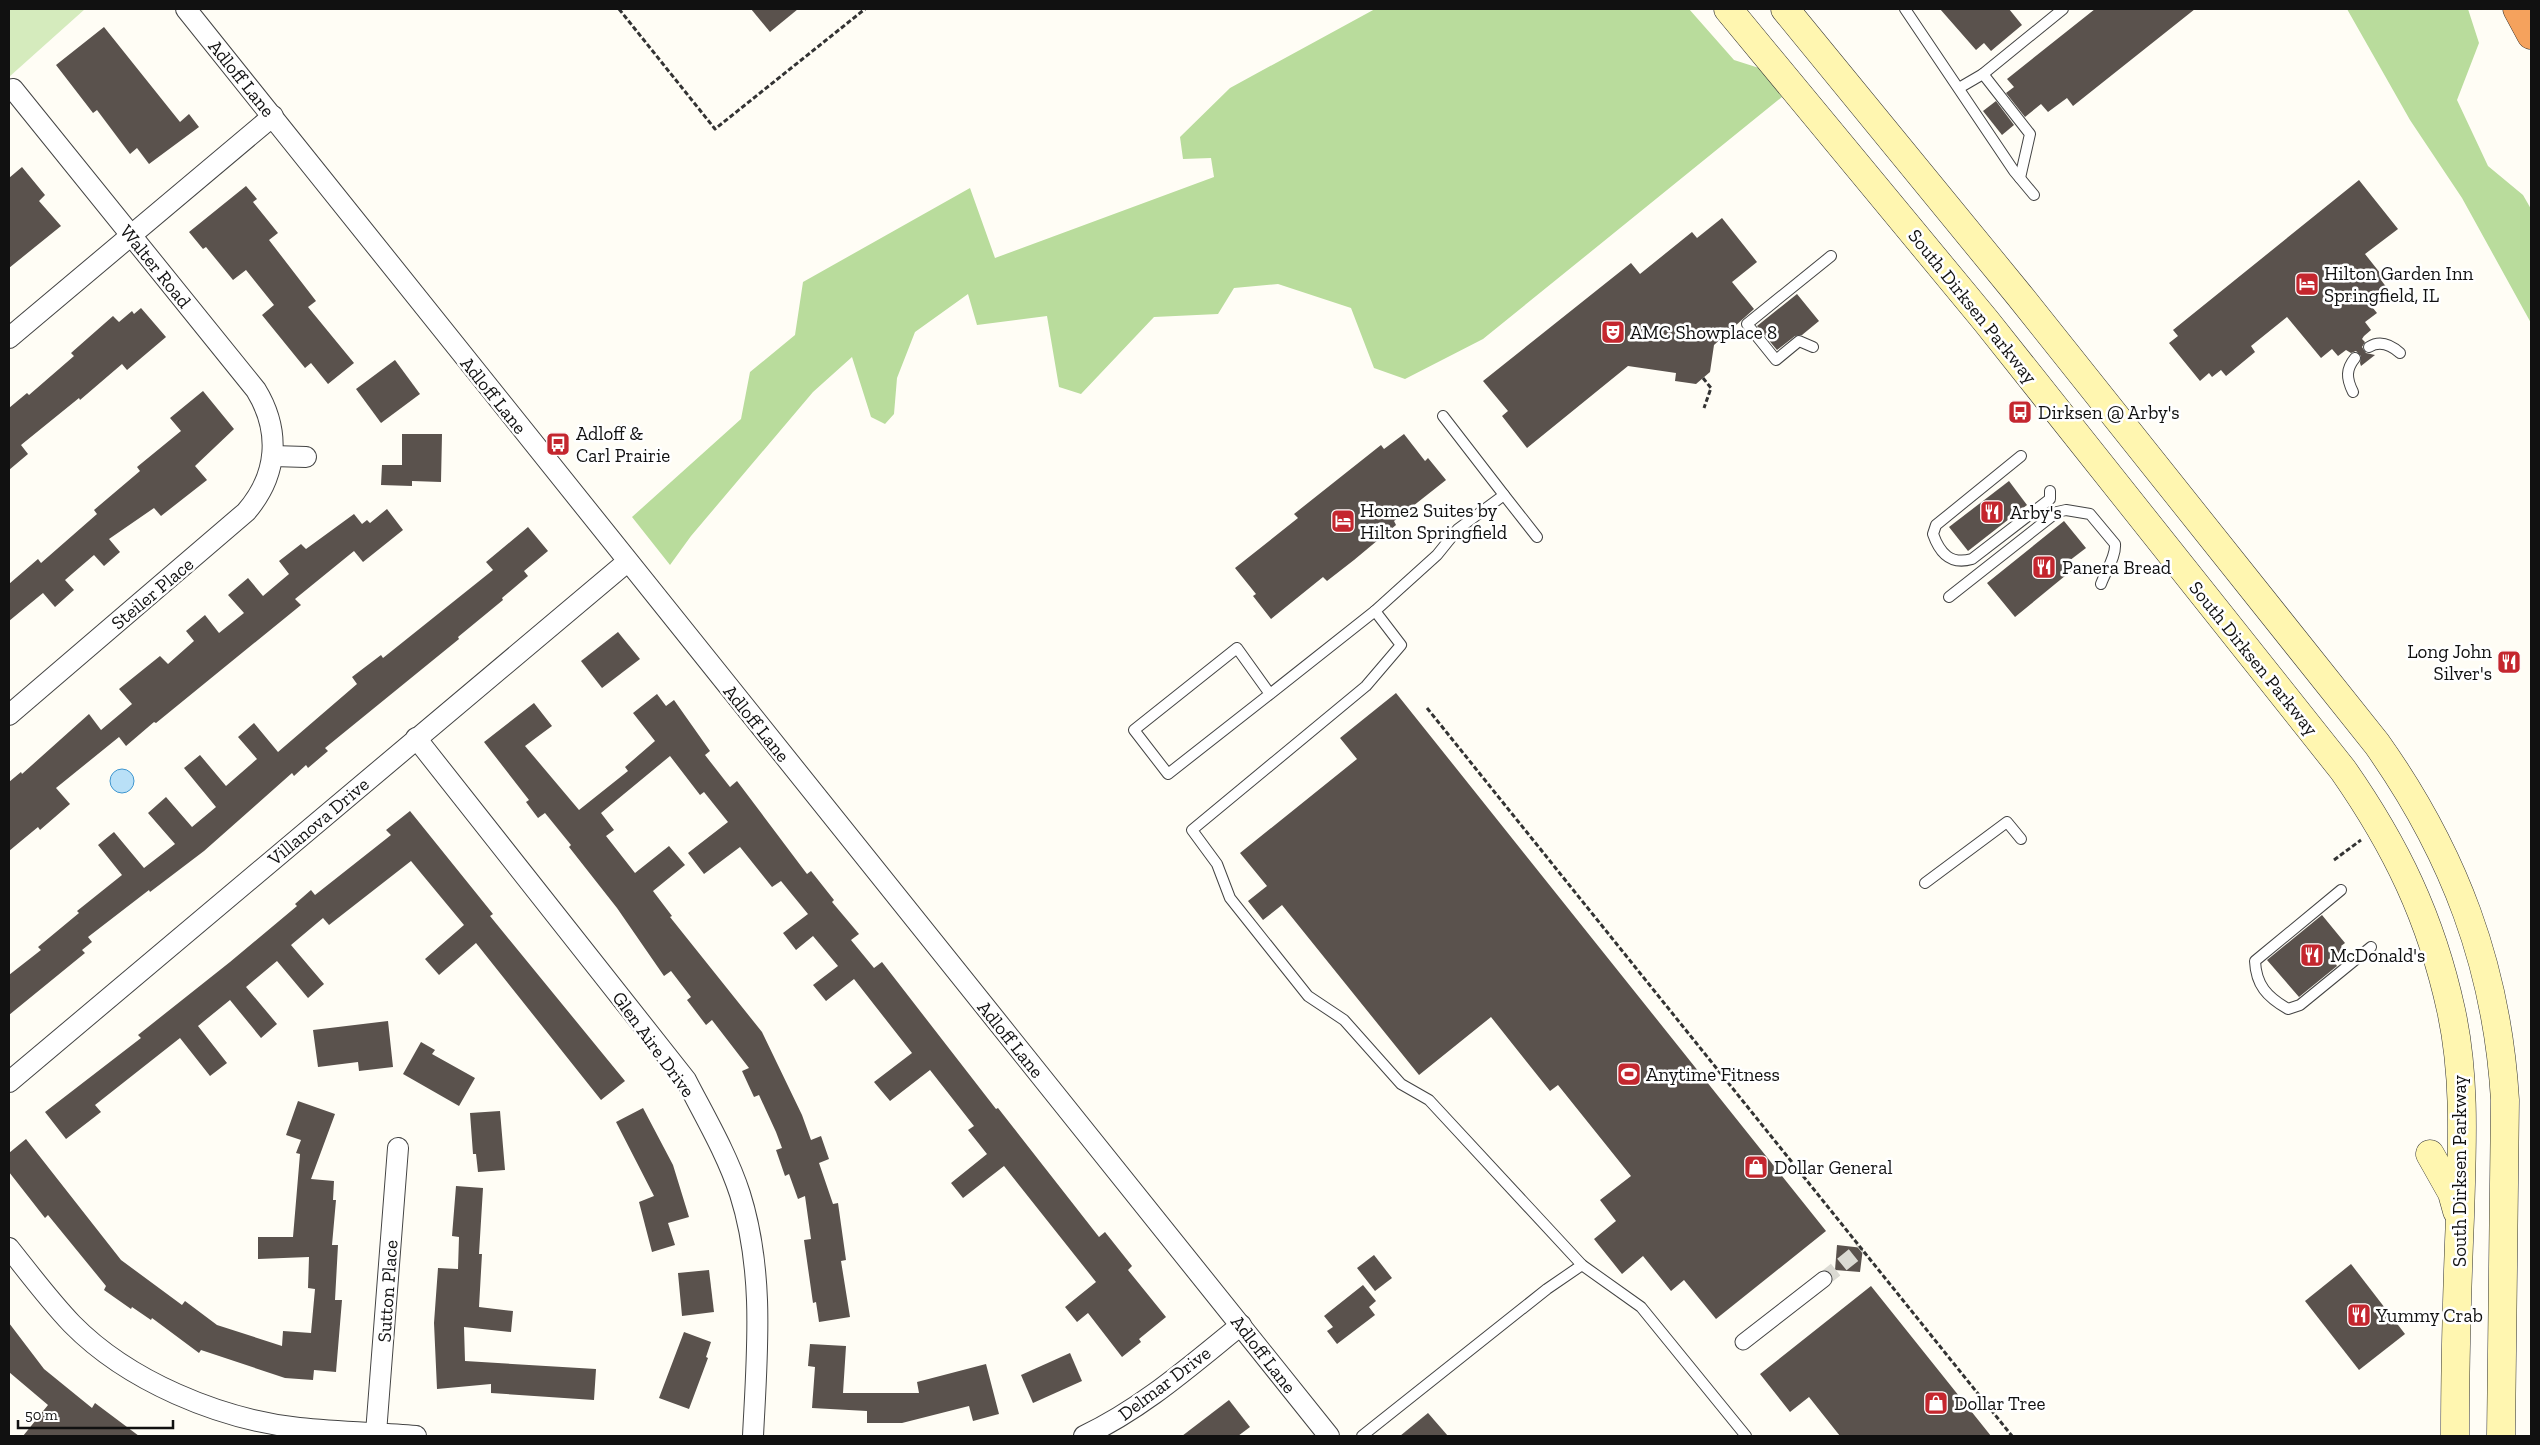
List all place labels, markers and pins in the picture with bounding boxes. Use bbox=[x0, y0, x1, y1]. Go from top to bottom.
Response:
place label: Hilton Garden Inn Springfield, IL bbox=[2324, 262, 2474, 307]
hotel icon: Hilton Garden Inn Springfield, IL bbox=[2294, 271, 2320, 297]
theatre icon: AMC Showplace 8 bbox=[1600, 319, 1626, 345]
place label: AMC Showplace 8 bbox=[1630, 321, 1777, 344]
bus stop icon: Dirksen @ Arby's bbox=[2007, 399, 2033, 425]
place label: Dirksen @ Arby's bbox=[2038, 401, 2180, 424]
place label: Adloff & Carl Prairie bbox=[576, 422, 670, 467]
bus stop icon: Adloff & Carl Prairie bbox=[545, 431, 571, 457]
place label: Home2 Suites by Hilton Springfield bbox=[1360, 499, 1508, 544]
restaurant icon: Arby's bbox=[1979, 499, 2005, 525]
place label: Arby's bbox=[2010, 501, 2062, 524]
hotel icon: Home2 Suites by Hilton Springfield bbox=[1330, 508, 1356, 534]
restaurant icon: Panera Bread bbox=[2031, 554, 2057, 580]
place label: Panera Bread bbox=[2062, 556, 2172, 579]
place label: Long John Silver's bbox=[2407, 640, 2492, 685]
restaurant icon: Long John Silver's bbox=[2496, 649, 2522, 675]
restaurant icon: McDonald's bbox=[2299, 942, 2325, 968]
place label: McDonald's bbox=[2330, 944, 2425, 967]
sports icon: Anytime Fitness bbox=[1616, 1061, 1642, 1087]
place label: Anytime Fitness bbox=[1646, 1063, 1780, 1086]
shop icon: Dollar General bbox=[1743, 1154, 1769, 1180]
place label: Dollar General bbox=[1774, 1156, 1893, 1179]
restaurant icon: Yummy Crab bbox=[2346, 1302, 2372, 1328]
place label: Yummy Crab bbox=[2375, 1304, 2483, 1327]
shop icon: Dollar Tree bbox=[1923, 1390, 1949, 1416]
place label: Dollar Tree bbox=[1954, 1392, 2045, 1415]

